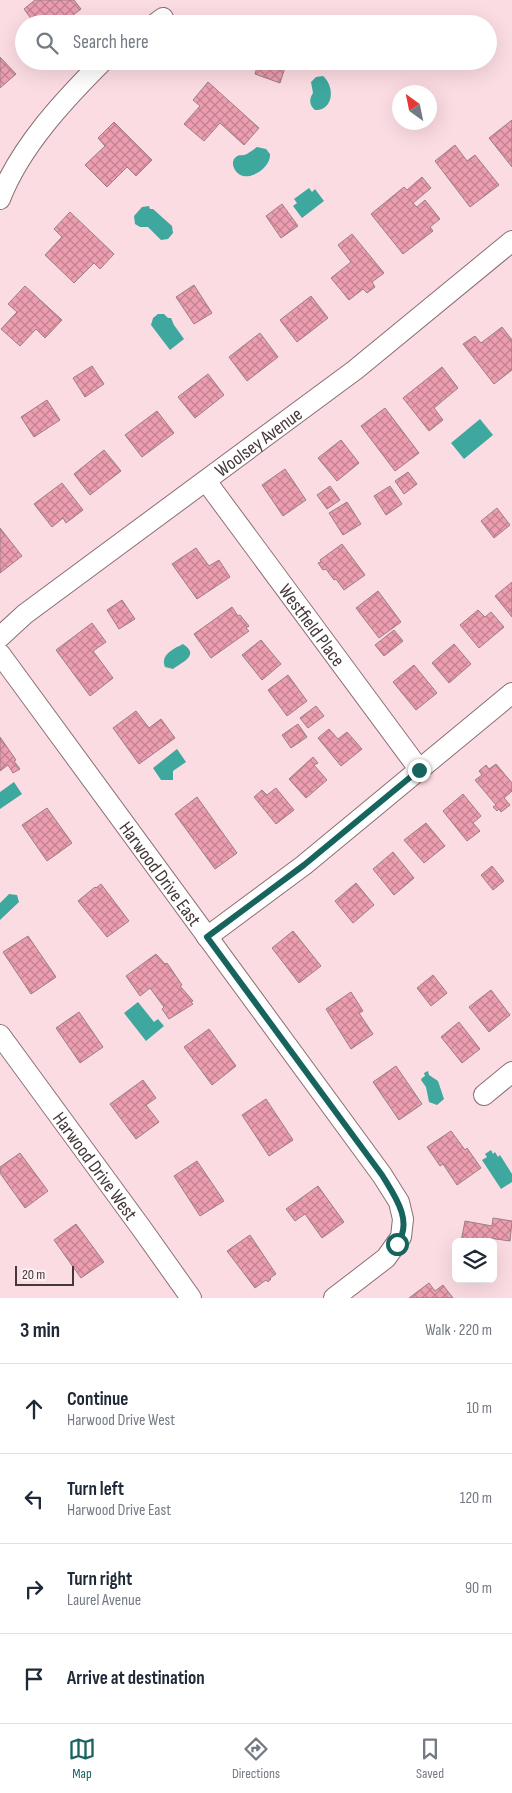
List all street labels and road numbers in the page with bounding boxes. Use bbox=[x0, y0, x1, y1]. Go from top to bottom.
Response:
street label: Woolsey Avenue bbox=[211, 403, 307, 483]
street label: Westfield Place bbox=[273, 580, 349, 672]
street label: Harwood Drive East bbox=[114, 818, 206, 931]
street label: Harwood Drive West bbox=[47, 1108, 142, 1225]

